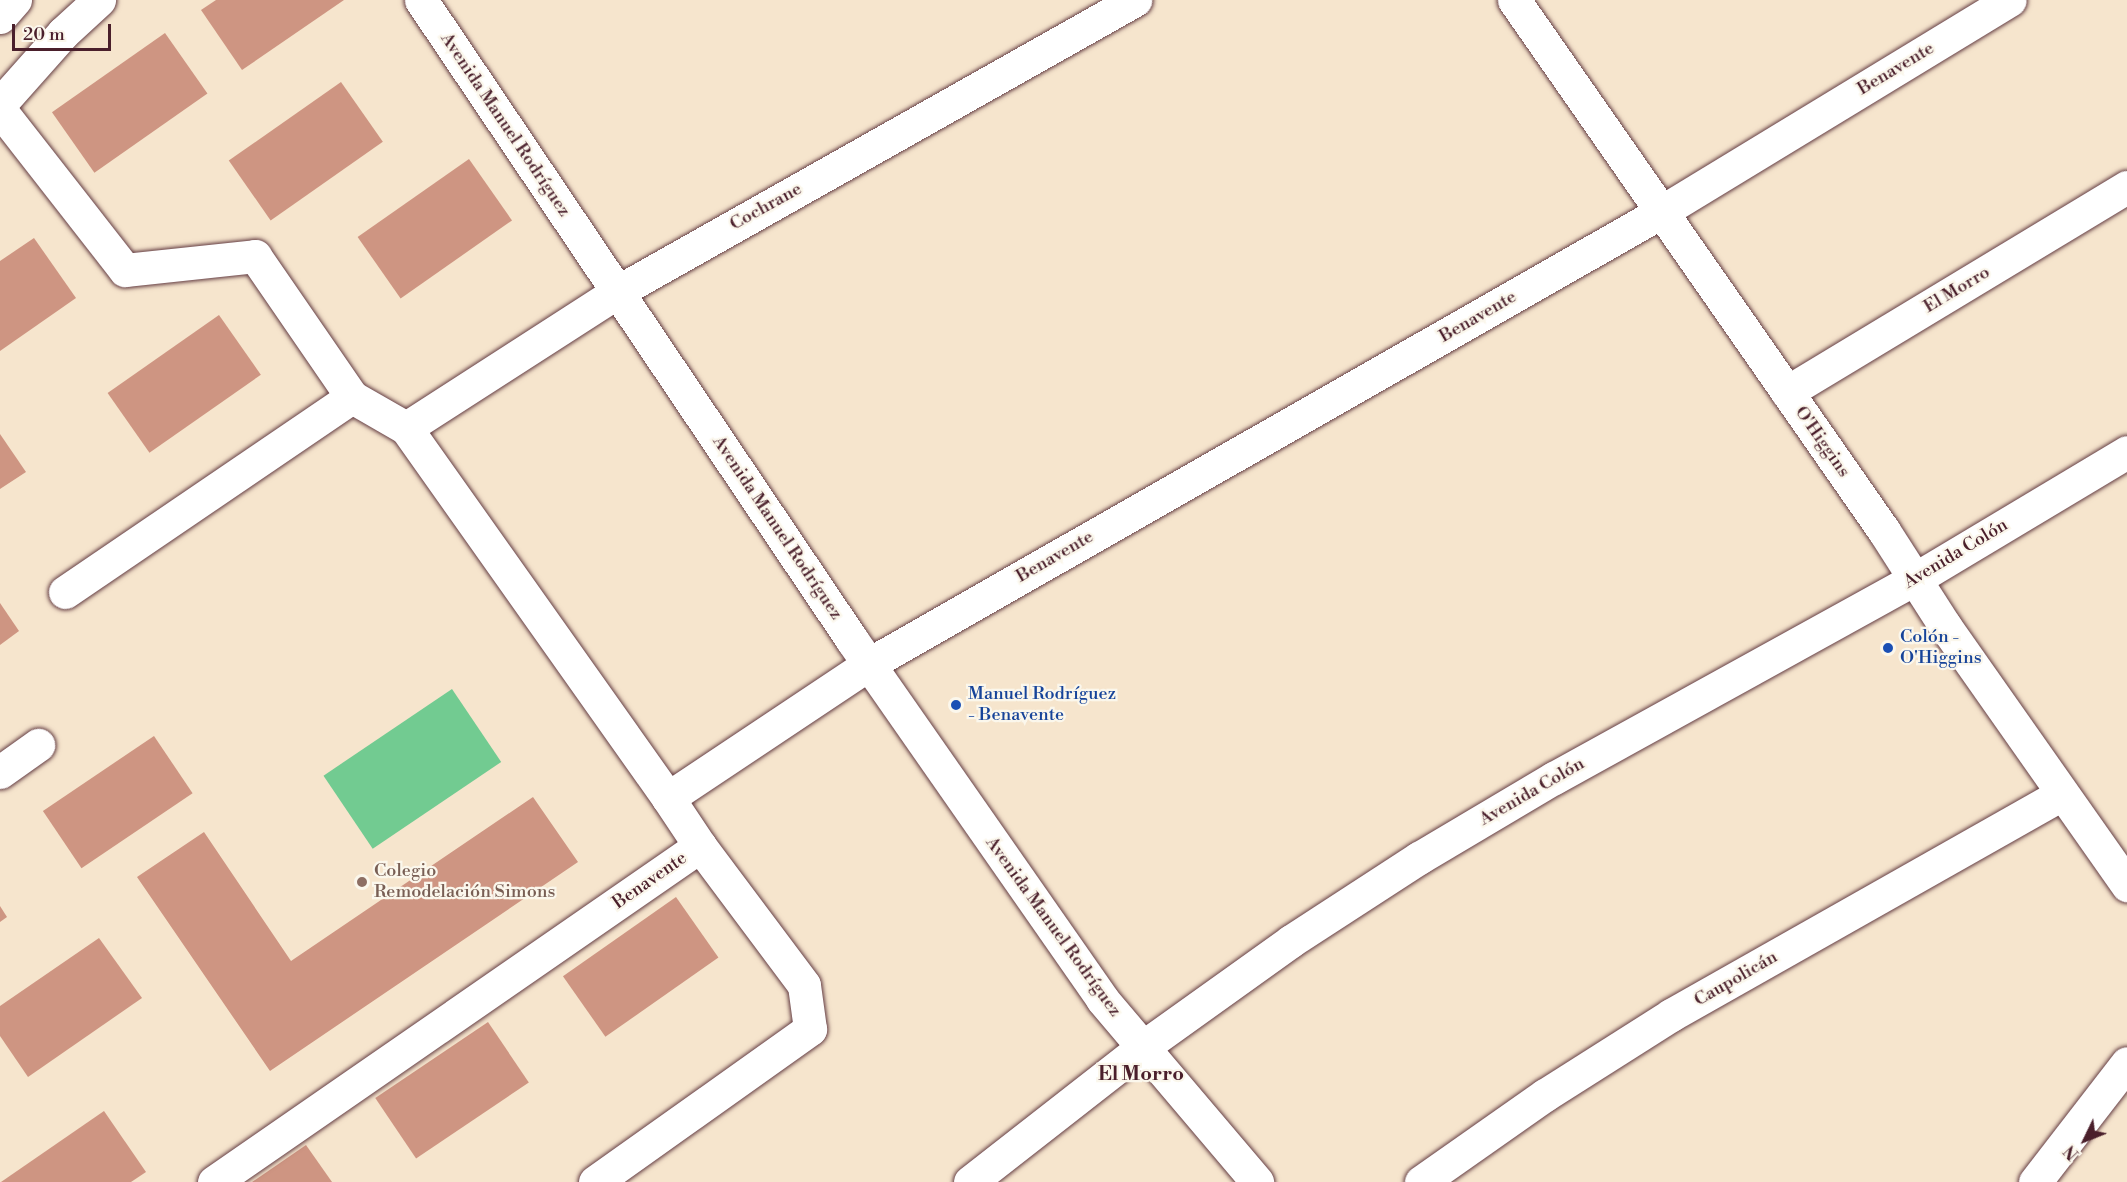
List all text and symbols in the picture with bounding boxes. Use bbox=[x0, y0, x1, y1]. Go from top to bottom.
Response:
scale bar bbox=[15, 12, 114, 50]
text: 20 m bbox=[23, 23, 65, 46]
street label: Avenida Manuel Rodríguez bbox=[435, 29, 575, 221]
street label: Benavente bbox=[1854, 38, 1938, 100]
street label: Cochrane bbox=[726, 178, 806, 236]
street label: El Morro bbox=[1920, 262, 1994, 318]
street label: Benavente bbox=[1436, 286, 1520, 348]
street label: O'Higgins bbox=[1790, 402, 1854, 482]
street label: Avenida Manuel Rodríguez bbox=[707, 432, 847, 624]
street label: Avenida Colón bbox=[1900, 514, 2012, 594]
street label: Benavente bbox=[1013, 526, 1097, 588]
place label: Colón - O'Higgins bbox=[1900, 627, 1982, 670]
marker: Colón - O'Higgins bbox=[1881, 641, 1895, 655]
place label: Manuel Rodríguez - Benavente bbox=[968, 684, 1116, 726]
marker: Manuel Rodríguez - Benavente bbox=[949, 698, 963, 712]
street label: Avenida Colón bbox=[1476, 753, 1588, 831]
street label: Avenida Manuel Rodríguez bbox=[980, 833, 1126, 1021]
street label: Benavente bbox=[609, 848, 691, 914]
place label: Colegio Remodelación Simons bbox=[374, 861, 555, 904]
marker: Colegio Remodelación Simons bbox=[355, 875, 369, 889]
street label: Caupolicán bbox=[1691, 947, 1781, 1011]
district label: El Morro bbox=[1098, 1062, 1184, 1086]
north arrow bbox=[2055, 1110, 2115, 1170]
text: N bbox=[2060, 1141, 2083, 1164]

